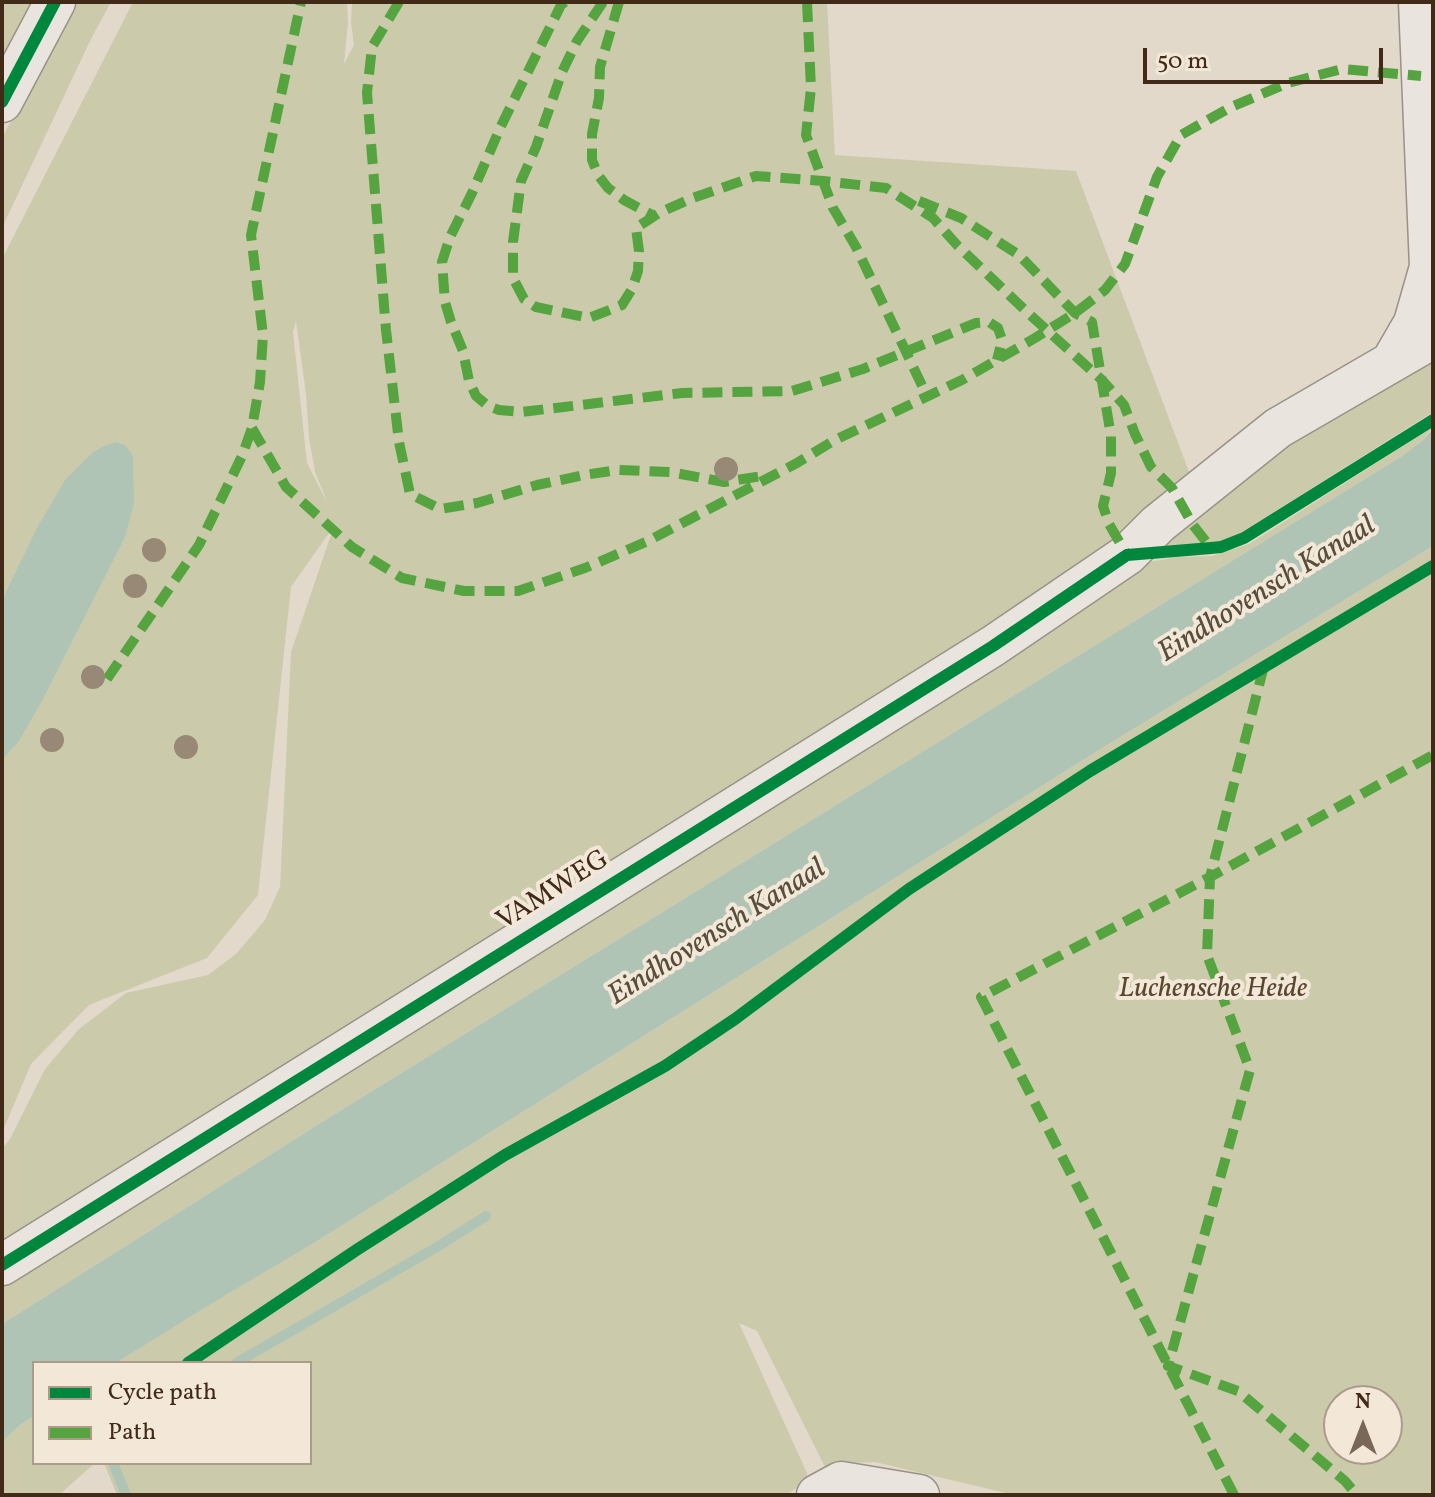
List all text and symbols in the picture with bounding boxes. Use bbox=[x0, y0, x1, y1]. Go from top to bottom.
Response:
scale bar bbox=[1147, 32, 1387, 82]
text: 50 m bbox=[1157, 45, 1209, 79]
water label: Eindhovensch Kanaal bbox=[1152, 510, 1384, 672]
street label: VAMWEG bbox=[492, 844, 616, 940]
water label: Eindhovensch Kanaal bbox=[602, 853, 834, 1015]
park label: Luchensche Heide bbox=[1119, 974, 1307, 1008]
legend bbox=[32, 1361, 312, 1465]
text: Cycle path bbox=[108, 1376, 217, 1410]
north arrow bbox=[1323, 1385, 1403, 1465]
text: N bbox=[1355, 1387, 1371, 1418]
text: Path bbox=[108, 1416, 156, 1450]

